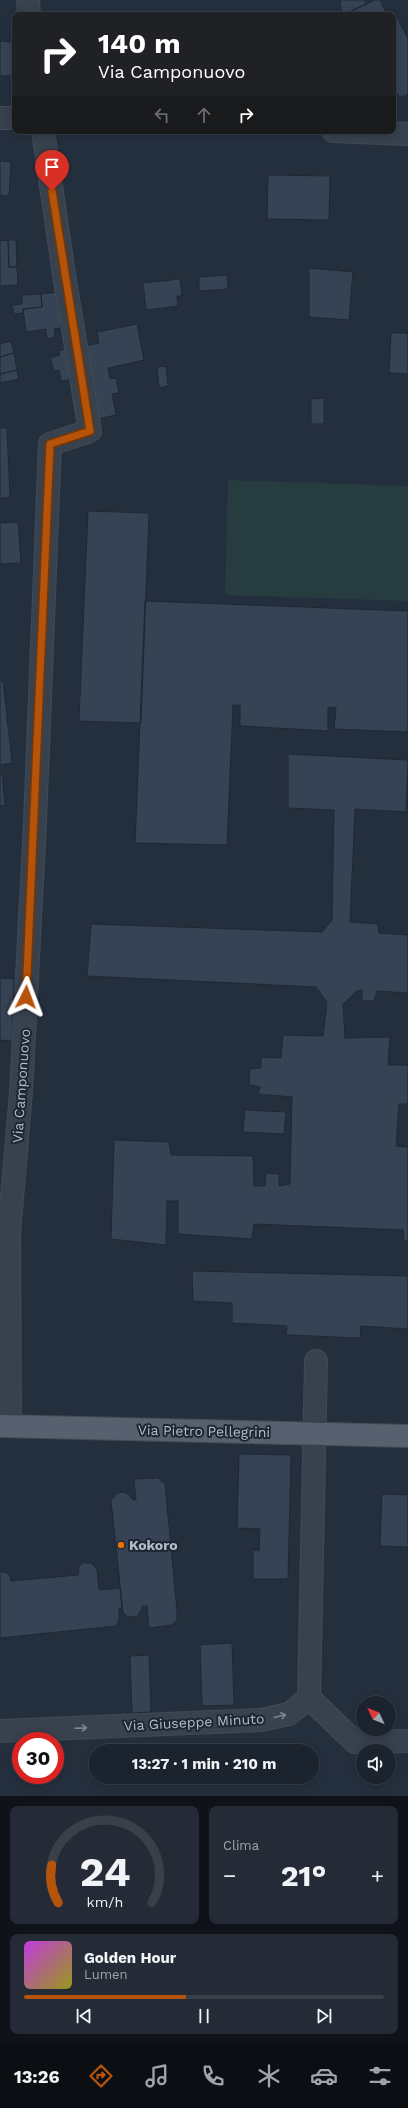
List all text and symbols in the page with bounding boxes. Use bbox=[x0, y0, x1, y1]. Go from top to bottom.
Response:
text: 140 m bbox=[98, 27, 181, 60]
icon: right bbox=[32, 28, 84, 80]
text: Via Camponuovo bbox=[98, 61, 245, 82]
icon: left bbox=[151, 104, 173, 126]
icon: ahead bbox=[193, 104, 215, 126]
icon: right bbox=[235, 104, 257, 126]
pin bbox=[35, 150, 69, 191]
icon: arrive bbox=[41, 156, 63, 178]
position arrow bbox=[5, 976, 47, 1018]
street label: Via Camponuovo bbox=[9, 1028, 33, 1144]
street label: Via Pietro Pellegrini bbox=[138, 1422, 270, 1440]
place label: Kokoro bbox=[129, 1537, 178, 1553]
marker: Kokoro bbox=[116, 1540, 126, 1550]
north arrow bbox=[356, 1696, 396, 1736]
map controls bbox=[356, 1696, 396, 1784]
street label: Via Giuseppe Minuto bbox=[123, 1710, 265, 1734]
one-way arrow bbox=[273, 1712, 286, 1719]
one-way arrow bbox=[74, 1724, 87, 1731]
speed limit sign: 30 bbox=[12, 1732, 64, 1784]
button: sound bbox=[356, 1744, 396, 1784]
text: 13:27 · 1 min · 210 m bbox=[132, 1755, 276, 1773]
text: Clima bbox=[223, 1838, 259, 1853]
text: 24 bbox=[79, 1847, 130, 1896]
text: 21° bbox=[281, 1858, 326, 1893]
text: − bbox=[223, 1863, 236, 1888]
text: + bbox=[371, 1863, 384, 1888]
text: km/h bbox=[86, 1894, 123, 1910]
text: Golden Hour bbox=[84, 1949, 176, 1967]
text: Lumen bbox=[84, 1967, 128, 1982]
icon: previous bbox=[73, 2005, 95, 2027]
icon: pause bbox=[193, 2005, 215, 2027]
icon: next bbox=[313, 2005, 335, 2027]
icon: directions bbox=[87, 2062, 115, 2090]
icon: music bbox=[143, 2062, 171, 2090]
icon: phone bbox=[199, 2062, 227, 2090]
icon: climate bbox=[255, 2062, 283, 2090]
icon: car bbox=[310, 2062, 338, 2090]
icon: filters bbox=[366, 2062, 394, 2090]
text: 13:26 bbox=[14, 2066, 60, 2087]

